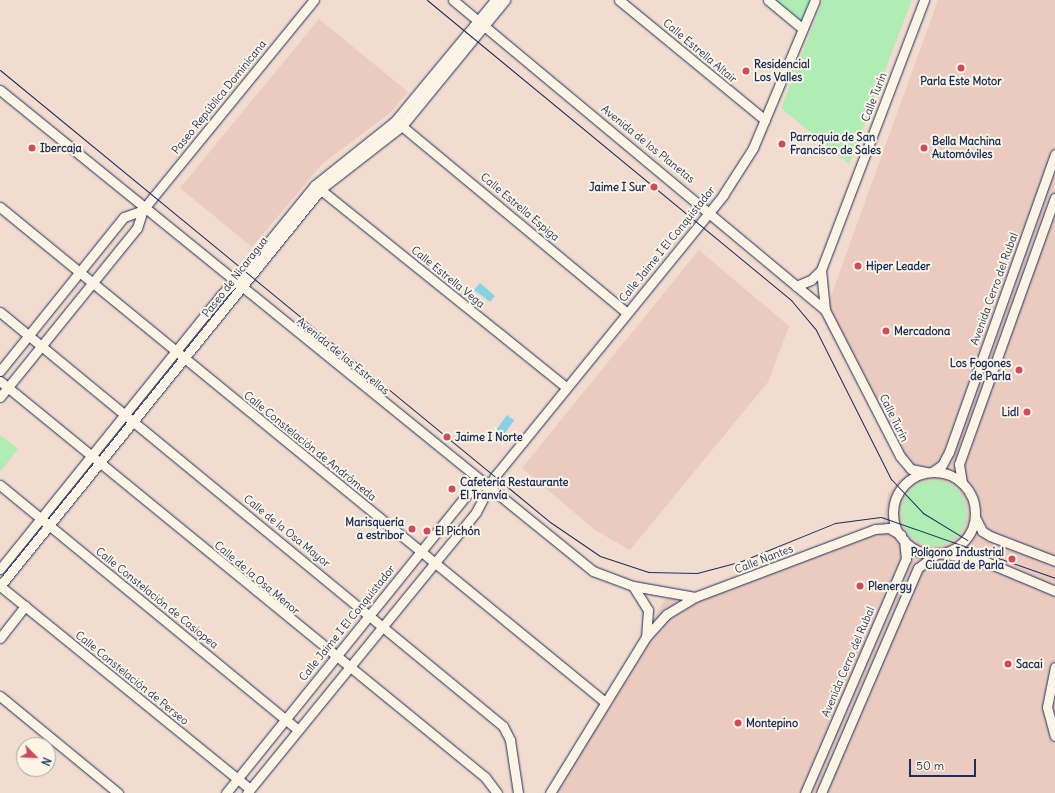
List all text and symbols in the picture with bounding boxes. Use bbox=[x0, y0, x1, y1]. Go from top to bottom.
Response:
street label: Calle Estrella Altair bbox=[660, 16, 740, 86]
street label: Paseo República Dominicana bbox=[169, 37, 269, 157]
place label: Residencial Los Valles bbox=[754, 58, 810, 84]
marker: Parla Este Motor bbox=[956, 63, 966, 73]
marker: Residencial Los Valles bbox=[741, 66, 751, 76]
street label: Calle Turín bbox=[859, 71, 889, 123]
place label: Parla Este Motor bbox=[920, 74, 1002, 88]
street label: Avenida de los Planetas bbox=[599, 102, 697, 186]
place label: Parroquia de San Francisco de Sales bbox=[790, 131, 881, 157]
place label: Bella Machina Automóviles bbox=[932, 135, 1001, 161]
marker: Parroquia de San Francisco de Sales bbox=[777, 139, 787, 149]
place label: Ibercaja bbox=[40, 141, 82, 155]
marker: Ibercaja bbox=[27, 143, 37, 153]
marker: Bella Machina Automóviles bbox=[919, 143, 929, 153]
street label: Calle Estrella Espiga bbox=[478, 170, 562, 244]
place label: Jaime I Sur bbox=[589, 180, 646, 194]
marker: Jaime I Sur bbox=[649, 182, 659, 192]
street label: Calle Jaime I El Conquistador bbox=[616, 183, 718, 305]
street label: Avenida Cerro del Rubal bbox=[968, 231, 1020, 347]
street label: Paseo de Nicaragua bbox=[199, 234, 271, 320]
street label: Calle Estrella Vega bbox=[409, 243, 487, 311]
place label: Hiper Leader bbox=[866, 259, 930, 273]
marker: Hiper Leader bbox=[853, 261, 863, 271]
street label: Avenida de las Estrellas bbox=[294, 315, 392, 397]
place label: Mercadona bbox=[894, 324, 950, 338]
marker: Mercadona bbox=[881, 326, 891, 336]
place label: Los Fogones de Parla bbox=[950, 357, 1011, 383]
marker: Los Fogones de Parla bbox=[1014, 365, 1024, 375]
street label: Calle Constelación de Andrómeda bbox=[241, 388, 379, 504]
street label: Calle Turín bbox=[877, 392, 911, 444]
place label: Lidl bbox=[1002, 405, 1019, 419]
marker: Lidl bbox=[1022, 407, 1032, 417]
place label: Jaime I Norte bbox=[455, 430, 523, 444]
marker: Jaime I Norte bbox=[442, 432, 452, 442]
place label: Cafetería Restaurante El Tranvía bbox=[460, 476, 569, 502]
marker: Cafetería Restaurante El Tranvía bbox=[447, 484, 457, 494]
street label: Calle de la Osa Mayor bbox=[241, 492, 333, 570]
place label: Marisquería a estribor bbox=[345, 516, 404, 542]
marker: Marisquería a estribor bbox=[407, 524, 417, 534]
place label: El Pichón bbox=[435, 524, 480, 538]
marker: El Pichón bbox=[422, 526, 432, 536]
street label: Calle de la Osa Menor bbox=[212, 538, 302, 618]
street label: Calle Nantes bbox=[733, 542, 795, 576]
street label: Calle Constelación de Casiopea bbox=[93, 545, 221, 651]
place label: Polígono Industrial Ciudad de Parla bbox=[911, 546, 1004, 572]
marker: Polígono Industrial Ciudad de Parla bbox=[1007, 554, 1017, 564]
street label: Calle Jaime I El Conquistador bbox=[296, 562, 398, 684]
place label: Plenergy bbox=[868, 579, 912, 593]
marker: Plenergy bbox=[855, 581, 865, 591]
street label: Avenida Cerro del Rubal bbox=[819, 605, 877, 719]
street label: Calle Constelación de Perseo bbox=[73, 628, 191, 728]
place label: Sacai bbox=[1016, 657, 1043, 671]
marker: Sacai bbox=[1003, 659, 1013, 669]
place label: Montepino bbox=[746, 716, 798, 730]
marker: Montepino bbox=[733, 718, 743, 728]
north arrow bbox=[16, 737, 56, 777]
scale bar bbox=[911, 751, 978, 777]
text: N bbox=[38, 755, 54, 768]
text: 50 m bbox=[916, 758, 944, 773]

